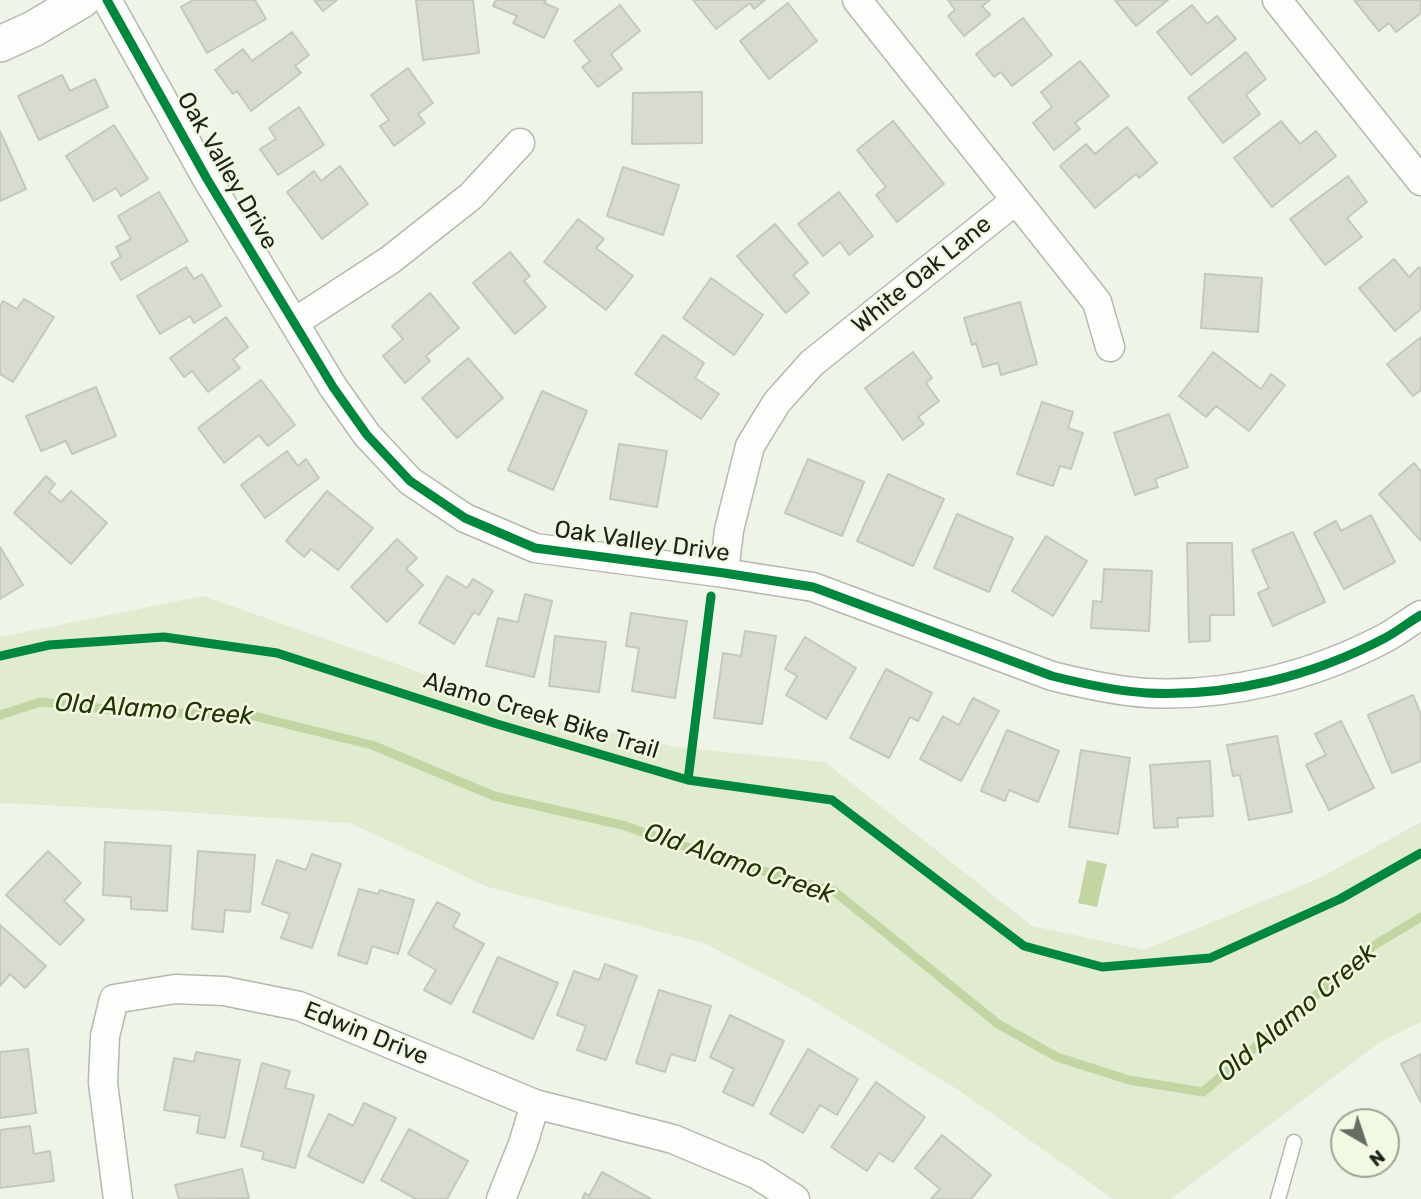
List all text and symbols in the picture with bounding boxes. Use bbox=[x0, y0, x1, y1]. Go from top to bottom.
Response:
street label: Oak Valley Drive bbox=[170, 87, 284, 255]
street label: White Oak Lane bbox=[847, 210, 997, 340]
street label: Oak Valley Drive bbox=[552, 515, 732, 569]
street label: Alamo Creek Bike Trail bbox=[420, 666, 662, 766]
water label: Old Alamo Creek bbox=[54, 687, 254, 733]
water label: Old Alamo Creek bbox=[640, 817, 838, 911]
water label: Old Alamo Creek bbox=[1211, 937, 1383, 1089]
street label: Edwin Drive bbox=[299, 996, 433, 1072]
north arrow bbox=[1330, 1108, 1400, 1178]
text: N bbox=[1365, 1145, 1390, 1171]

